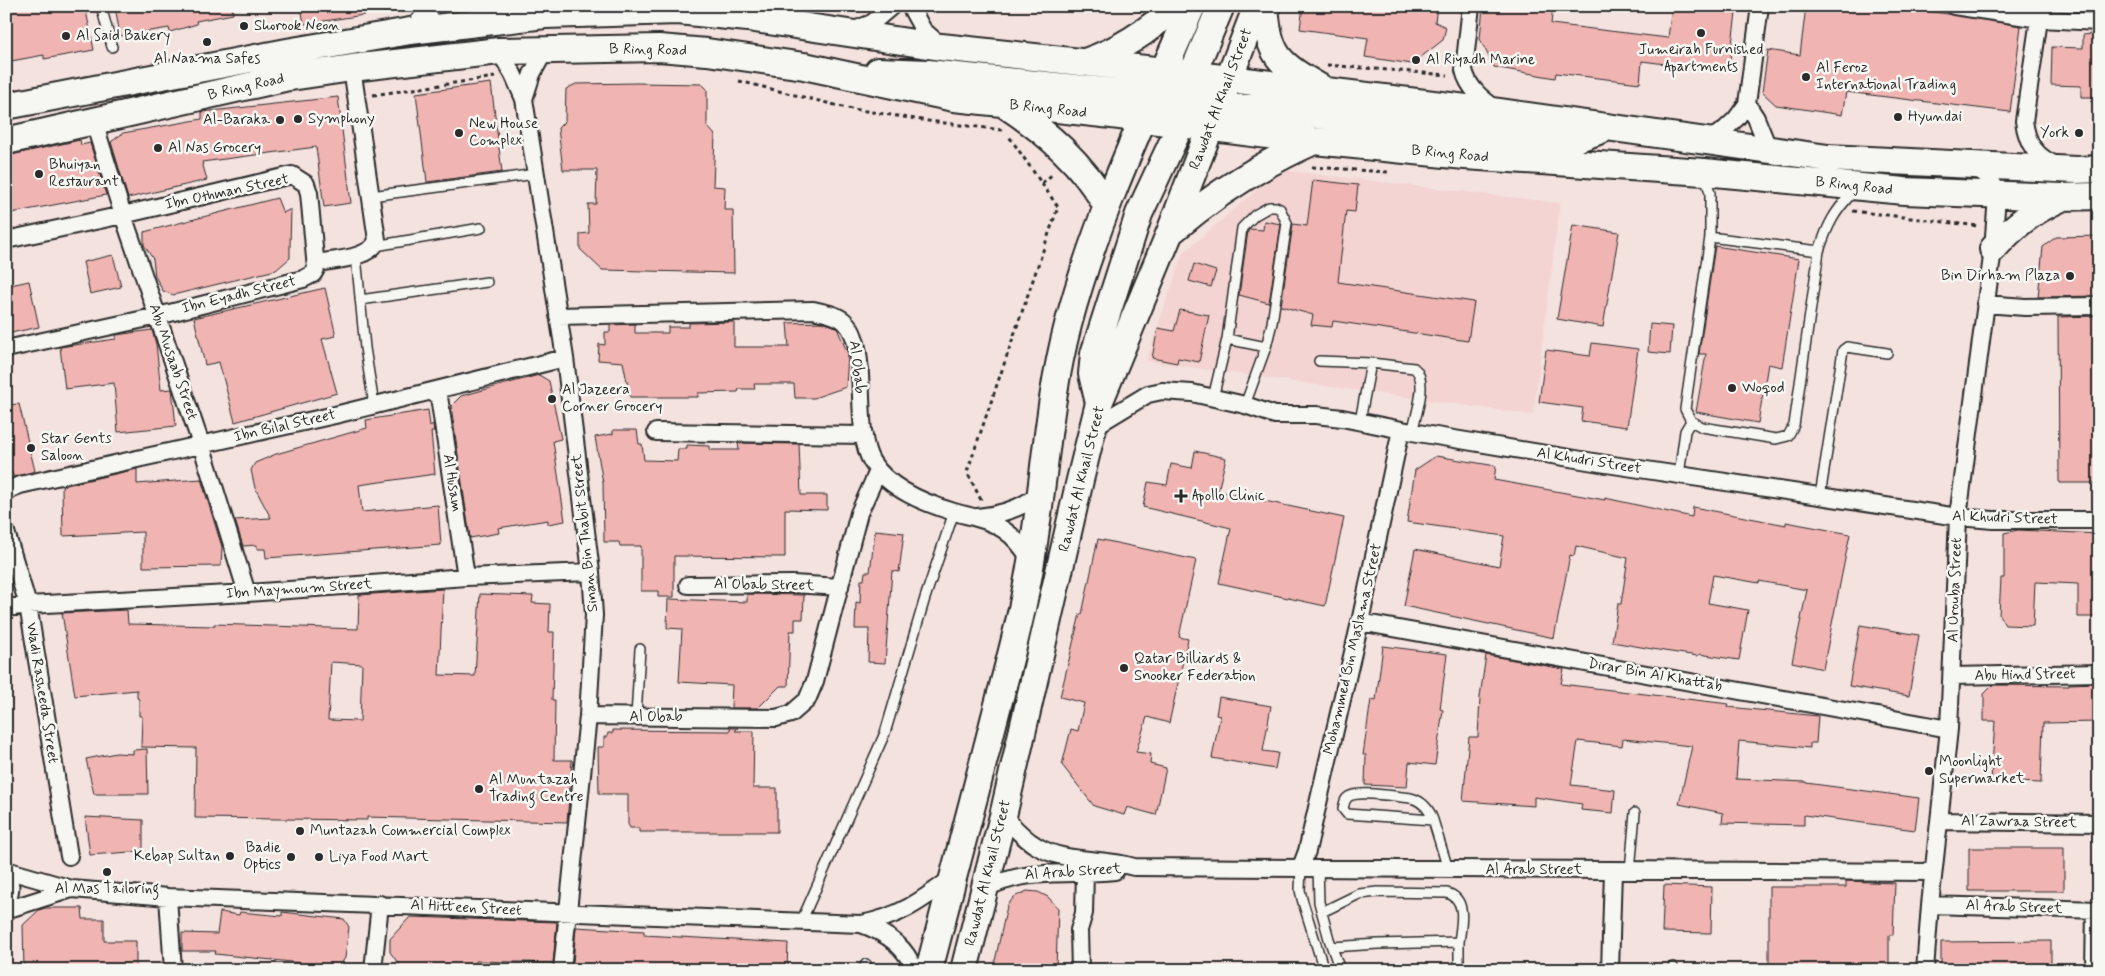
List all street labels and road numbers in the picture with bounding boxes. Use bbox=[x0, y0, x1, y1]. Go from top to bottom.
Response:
street label: Rawdat Al Khail Street bbox=[1185, 25, 1257, 173]
street label: B Ring Road bbox=[609, 39, 687, 61]
street label: B Ring Road bbox=[206, 69, 286, 105]
street label: B Ring Road bbox=[1008, 95, 1088, 123]
street label: B Ring Road bbox=[1410, 141, 1490, 167]
street label: Ibn Othman Street bbox=[163, 169, 291, 215]
street label: B Ring Road bbox=[1814, 172, 1894, 200]
street label: Ibn Eyadh Street bbox=[180, 271, 298, 319]
street label: Abu Musaab Street bbox=[144, 301, 202, 423]
street label: Al Obab bbox=[844, 339, 870, 395]
street label: Rawdat Al Khail Street bbox=[1054, 404, 1110, 554]
street label: Ibn Bilal Street bbox=[232, 405, 338, 447]
street label: Al Khudri Street bbox=[1535, 443, 1643, 479]
street label: Al Husam bbox=[438, 453, 466, 513]
street label: Sinan Bin Thabit Street bbox=[567, 453, 603, 613]
street label: Al Khudri Street bbox=[1952, 506, 2058, 530]
street label: Al Urouba Street bbox=[1943, 537, 1967, 643]
street label: Mohammed Bin Maslama Street bbox=[1319, 541, 1387, 757]
street label: Ibn Maymoum Street bbox=[225, 574, 373, 604]
street label: Al Obab Street bbox=[714, 574, 814, 596]
street label: Wadi Rasheeda Street bbox=[21, 621, 63, 765]
street label: Dirar Bin Al Khattab bbox=[1586, 653, 1724, 697]
street label: Abu Hind Street bbox=[1974, 664, 2076, 686]
street label: Al Obab bbox=[629, 707, 683, 727]
street label: Rawdat Al Khail Street bbox=[960, 798, 1016, 948]
street label: Al Zawraa Street bbox=[1961, 811, 2077, 833]
street label: Al Arab Street bbox=[1024, 859, 1122, 885]
street label: Al Arab Street bbox=[1486, 860, 1583, 880]
street label: Al Hitteen Street bbox=[410, 895, 522, 921]
street label: Al Arab Street bbox=[1965, 895, 2063, 919]

